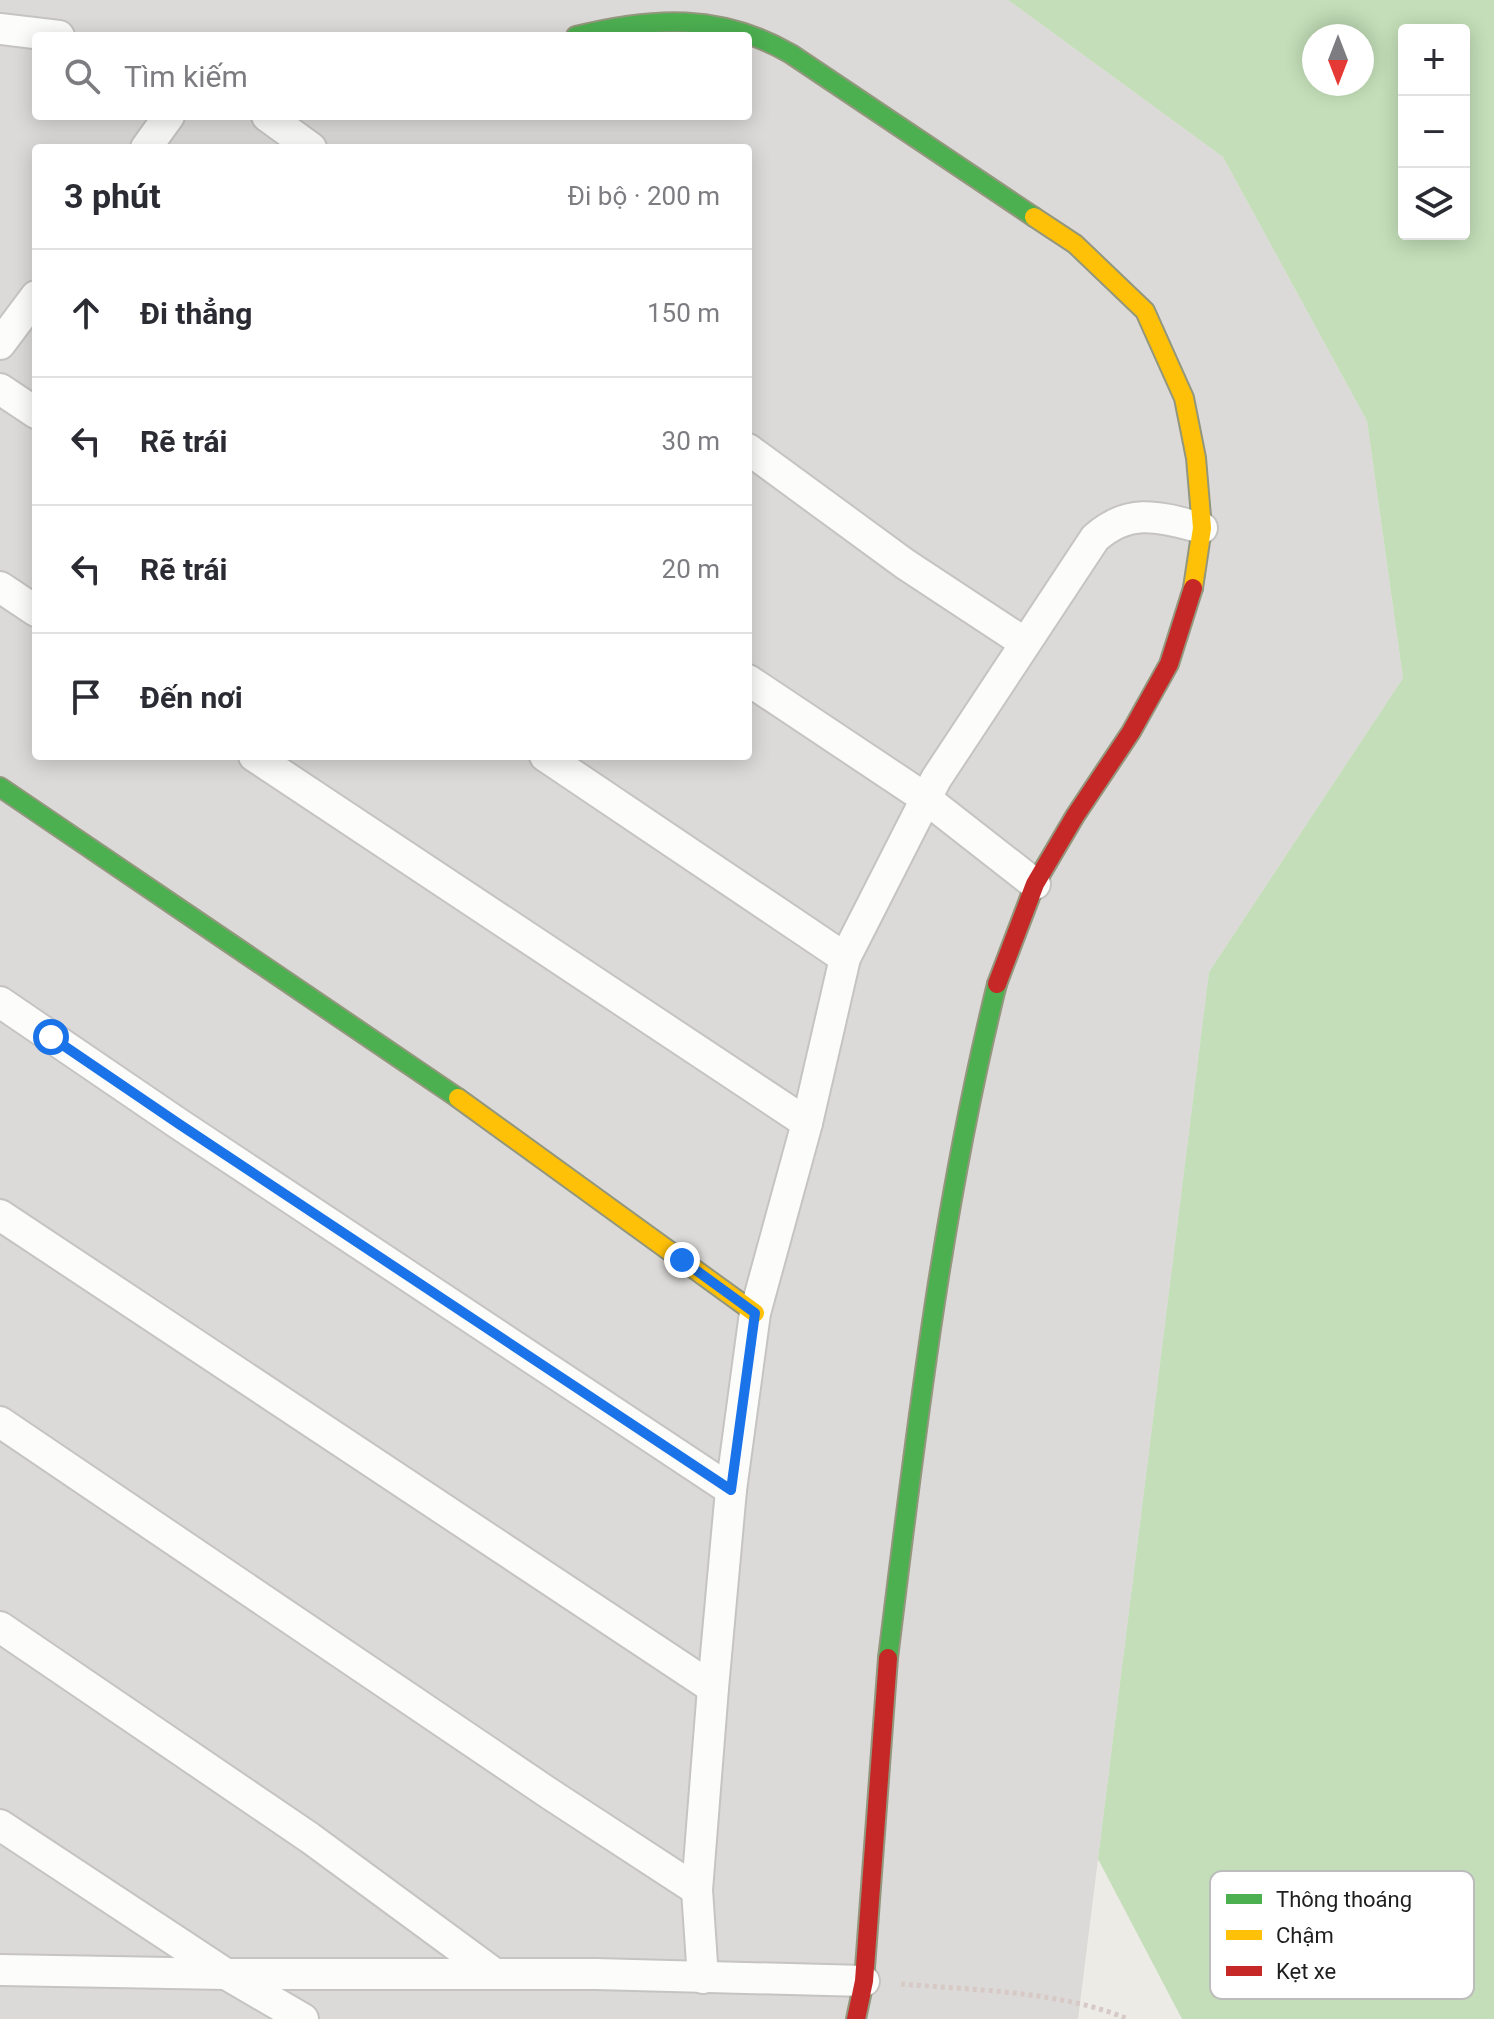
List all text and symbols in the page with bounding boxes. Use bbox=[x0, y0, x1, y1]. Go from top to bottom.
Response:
north arrow bbox=[1302, 24, 1374, 96]
map controls bbox=[1398, 24, 1470, 240]
button: + bbox=[1398, 24, 1470, 96]
search box bbox=[32, 32, 752, 120]
icon: search bbox=[60, 54, 104, 98]
text: Tìm kiếm bbox=[124, 59, 248, 94]
button: − bbox=[1398, 96, 1470, 168]
button: layers bbox=[1398, 168, 1470, 240]
text: 3 phút bbox=[64, 176, 161, 216]
text: Đi bộ · 200 m bbox=[568, 181, 720, 211]
icon: ahead bbox=[64, 291, 108, 335]
text: Đi thẳng bbox=[140, 296, 252, 331]
text: 150 m bbox=[647, 298, 720, 328]
icon: left bbox=[64, 419, 108, 463]
text: Rẽ trái bbox=[140, 424, 228, 459]
text: 30 m bbox=[662, 426, 720, 456]
icon: left bbox=[64, 547, 108, 591]
text: Rẽ trái bbox=[140, 552, 228, 587]
text: 20 m bbox=[662, 554, 720, 584]
icon: arrive bbox=[64, 675, 108, 719]
text: Đến nơi bbox=[140, 680, 243, 715]
route start bbox=[33, 1019, 69, 1055]
route end bbox=[664, 1242, 700, 1278]
legend bbox=[1210, 1871, 1474, 1999]
text: Thông thoáng bbox=[1276, 1887, 1412, 1912]
text: Chậm bbox=[1276, 1923, 1334, 1948]
text: Kẹt xe bbox=[1276, 1959, 1336, 1984]

